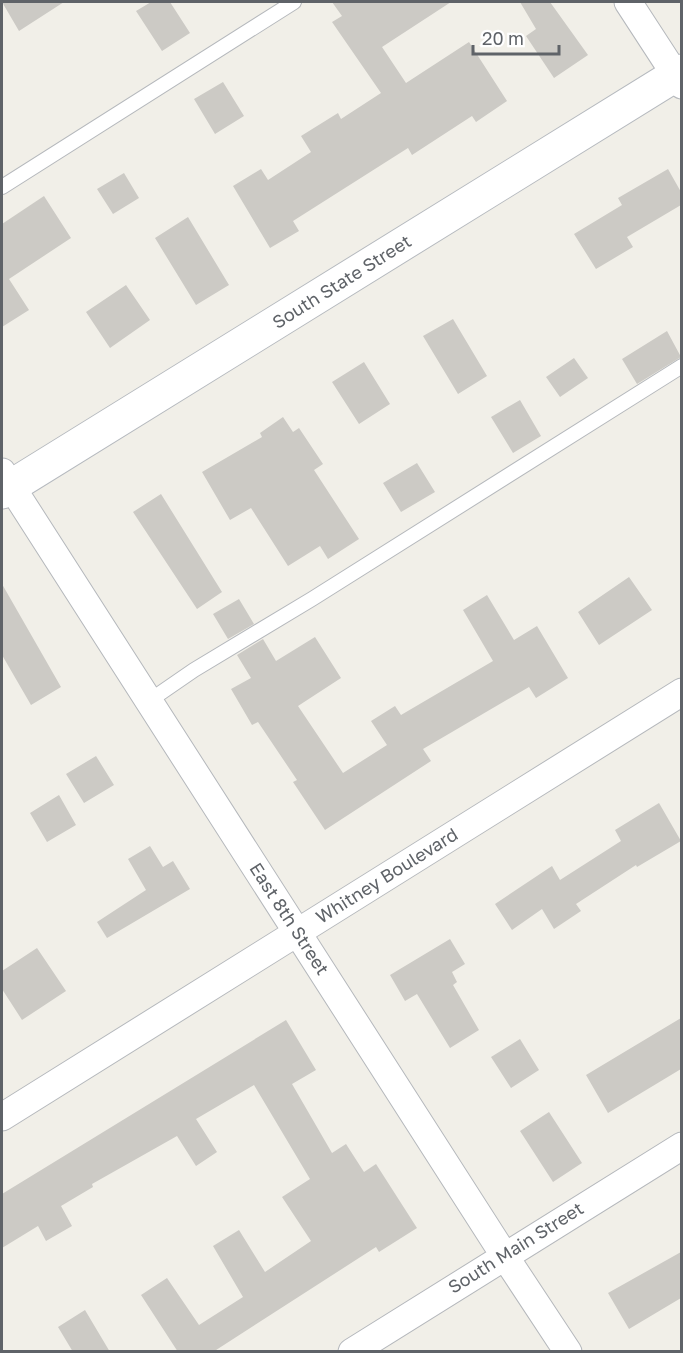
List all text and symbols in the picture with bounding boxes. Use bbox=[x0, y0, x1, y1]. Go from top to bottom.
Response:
scale bar bbox=[473, 18, 558, 56]
text: 20 m bbox=[482, 27, 524, 49]
street label: South State Street bbox=[268, 229, 415, 333]
street label: Whitney Boulevard bbox=[311, 823, 461, 928]
street label: East 8th Street bbox=[245, 858, 334, 979]
street label: South Main Street bbox=[444, 1197, 587, 1298]

